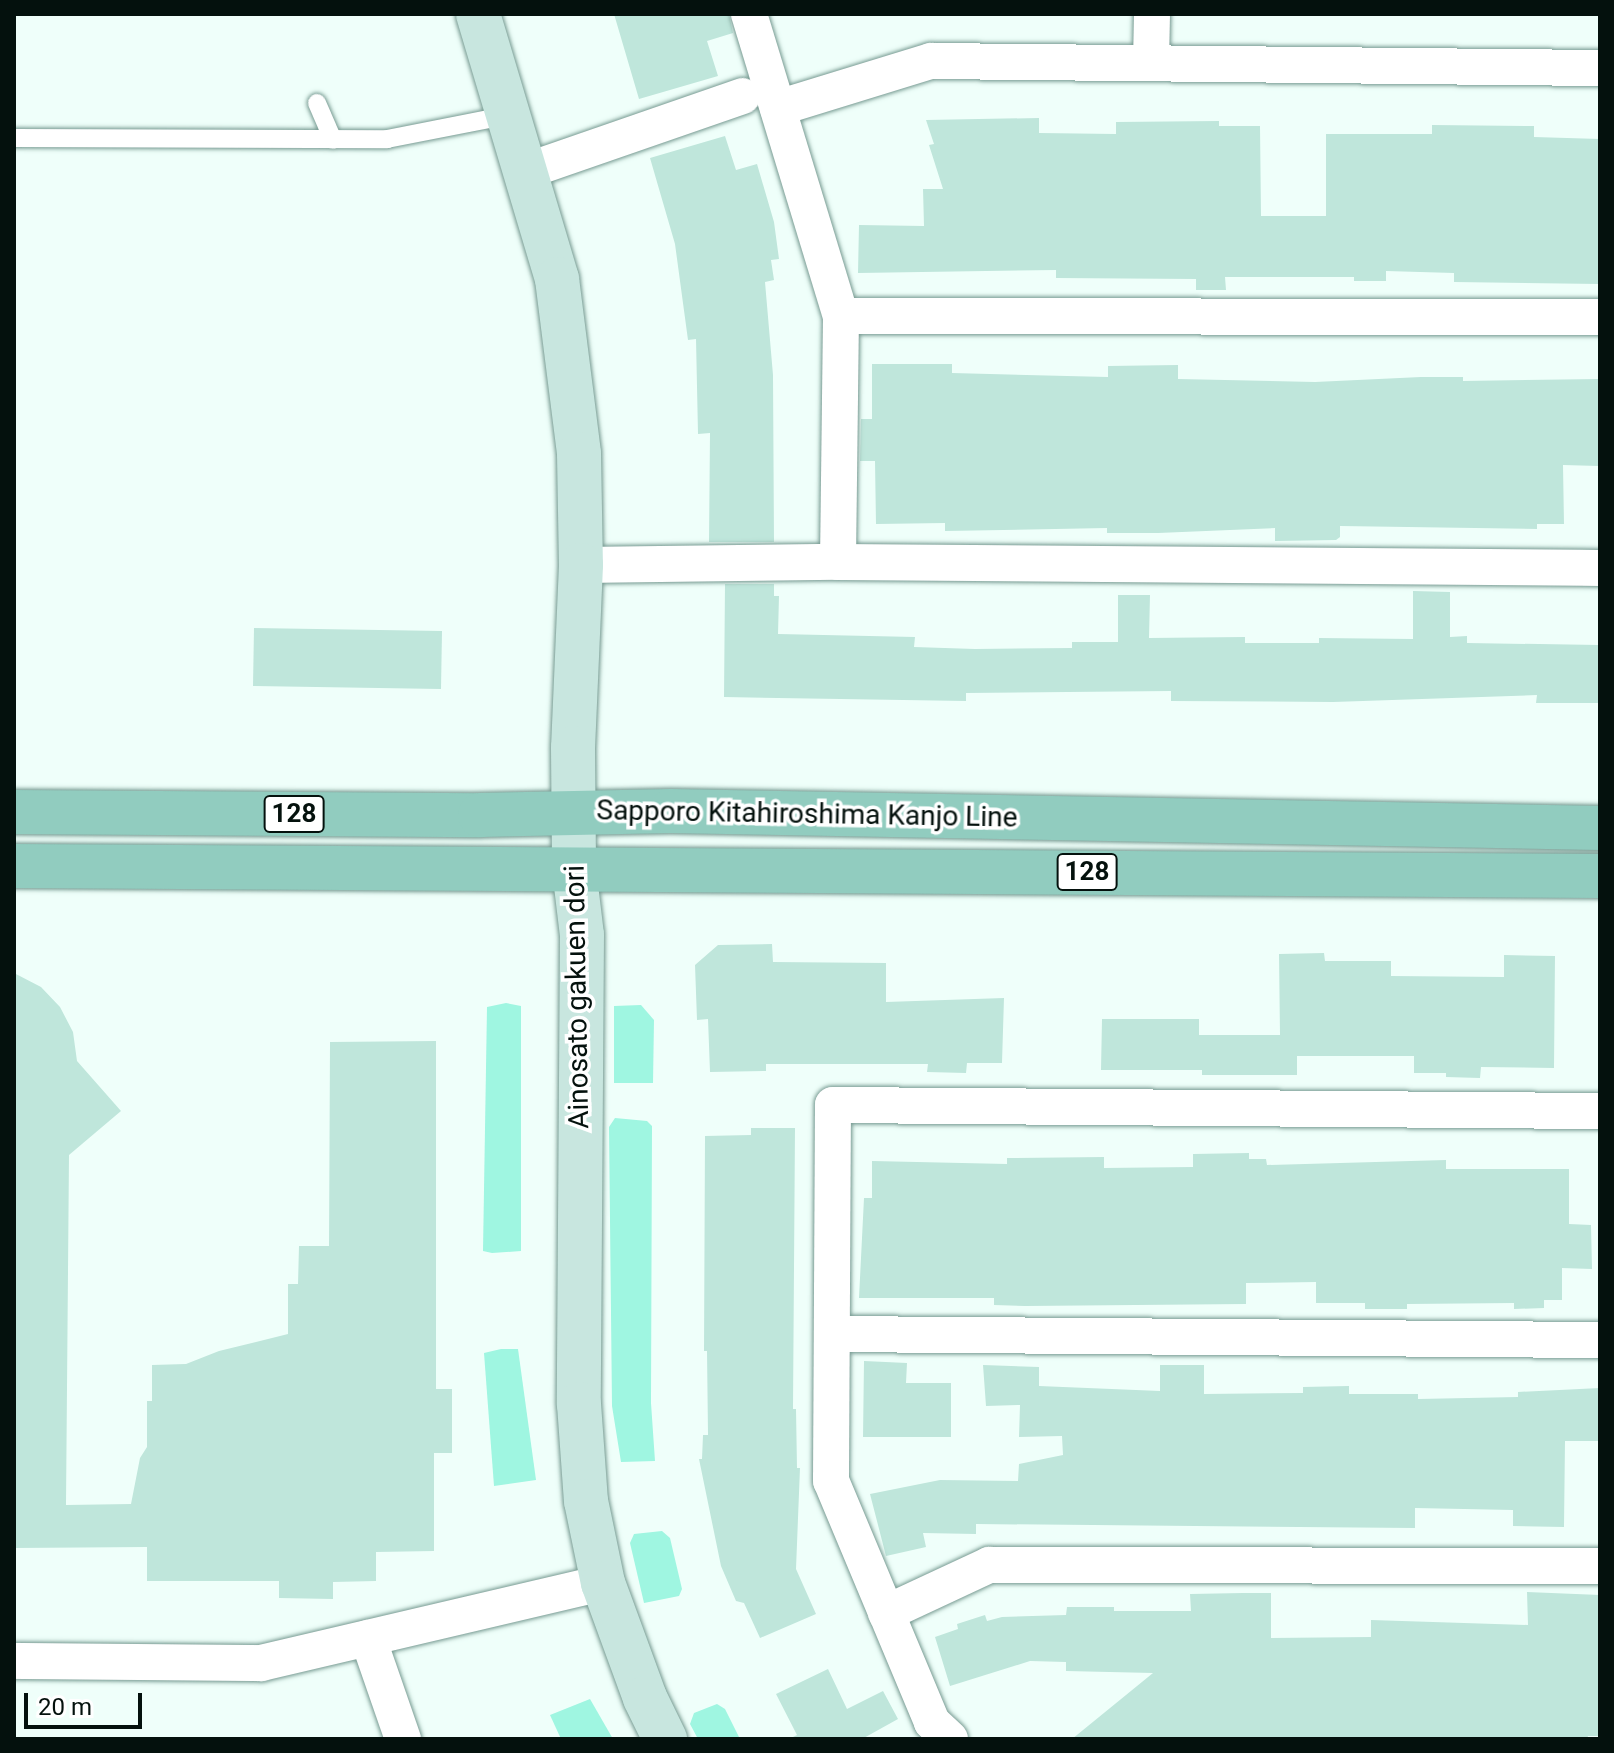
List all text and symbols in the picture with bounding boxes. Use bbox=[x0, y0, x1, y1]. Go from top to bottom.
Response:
road number: 128 bbox=[262, 792, 326, 836]
street label: Sapporo Kitahiroshima Kanjo Line bbox=[596, 794, 1018, 834]
road number: 128 bbox=[1055, 850, 1119, 894]
street label: Ainosato gakuen dori bbox=[558, 865, 596, 1129]
scale bar bbox=[28, 1677, 146, 1727]
text: 20 m bbox=[38, 1693, 92, 1721]

